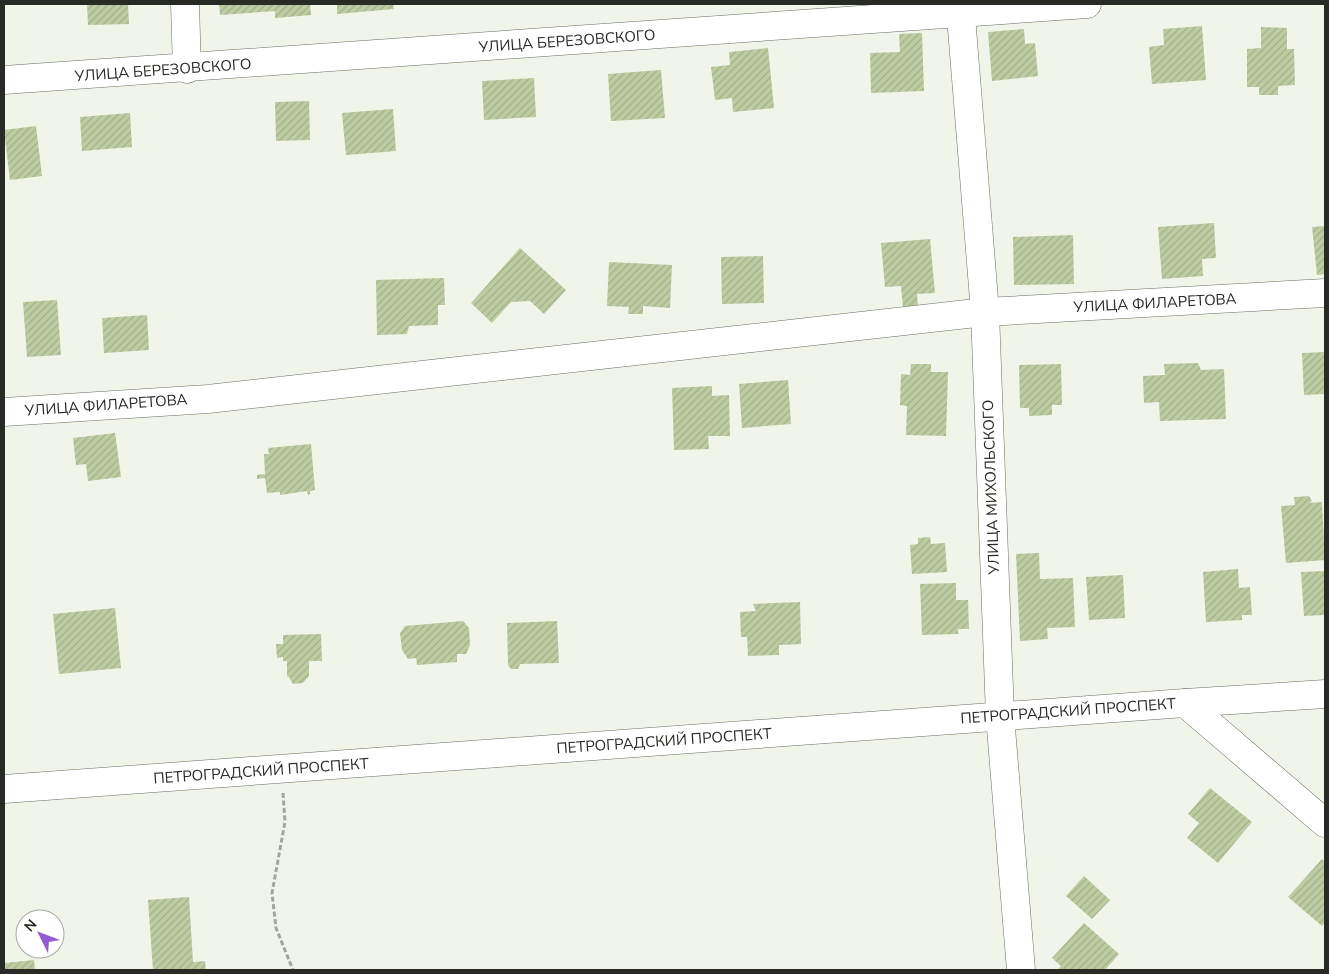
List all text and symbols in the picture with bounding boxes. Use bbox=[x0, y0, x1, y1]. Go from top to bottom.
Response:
street label: УЛИЦА БЕРЕЗОВСКОГО bbox=[477, 25, 656, 57]
street label: УЛИЦА БЕРЕЗОВСКОГО bbox=[73, 54, 252, 86]
street label: УЛИЦА ФИЛАРЕТОВА bbox=[1072, 289, 1237, 317]
street label: УЛИЦА ФИЛАРЕТОВА bbox=[23, 389, 188, 421]
street label: УЛИЦА МИХОЛЬСКОГО bbox=[978, 399, 1004, 576]
street label: ПЕТРОГРАДСКИЙ ПРОСПЕКТ bbox=[960, 694, 1176, 728]
street label: ПЕТРОГРАДСКИЙ ПРОСПЕКТ bbox=[556, 724, 772, 758]
street label: ПЕТРОГРАДСКИЙ ПРОСПЕКТ bbox=[153, 754, 369, 788]
north arrow bbox=[15, 909, 65, 959]
text: N bbox=[20, 915, 41, 936]

